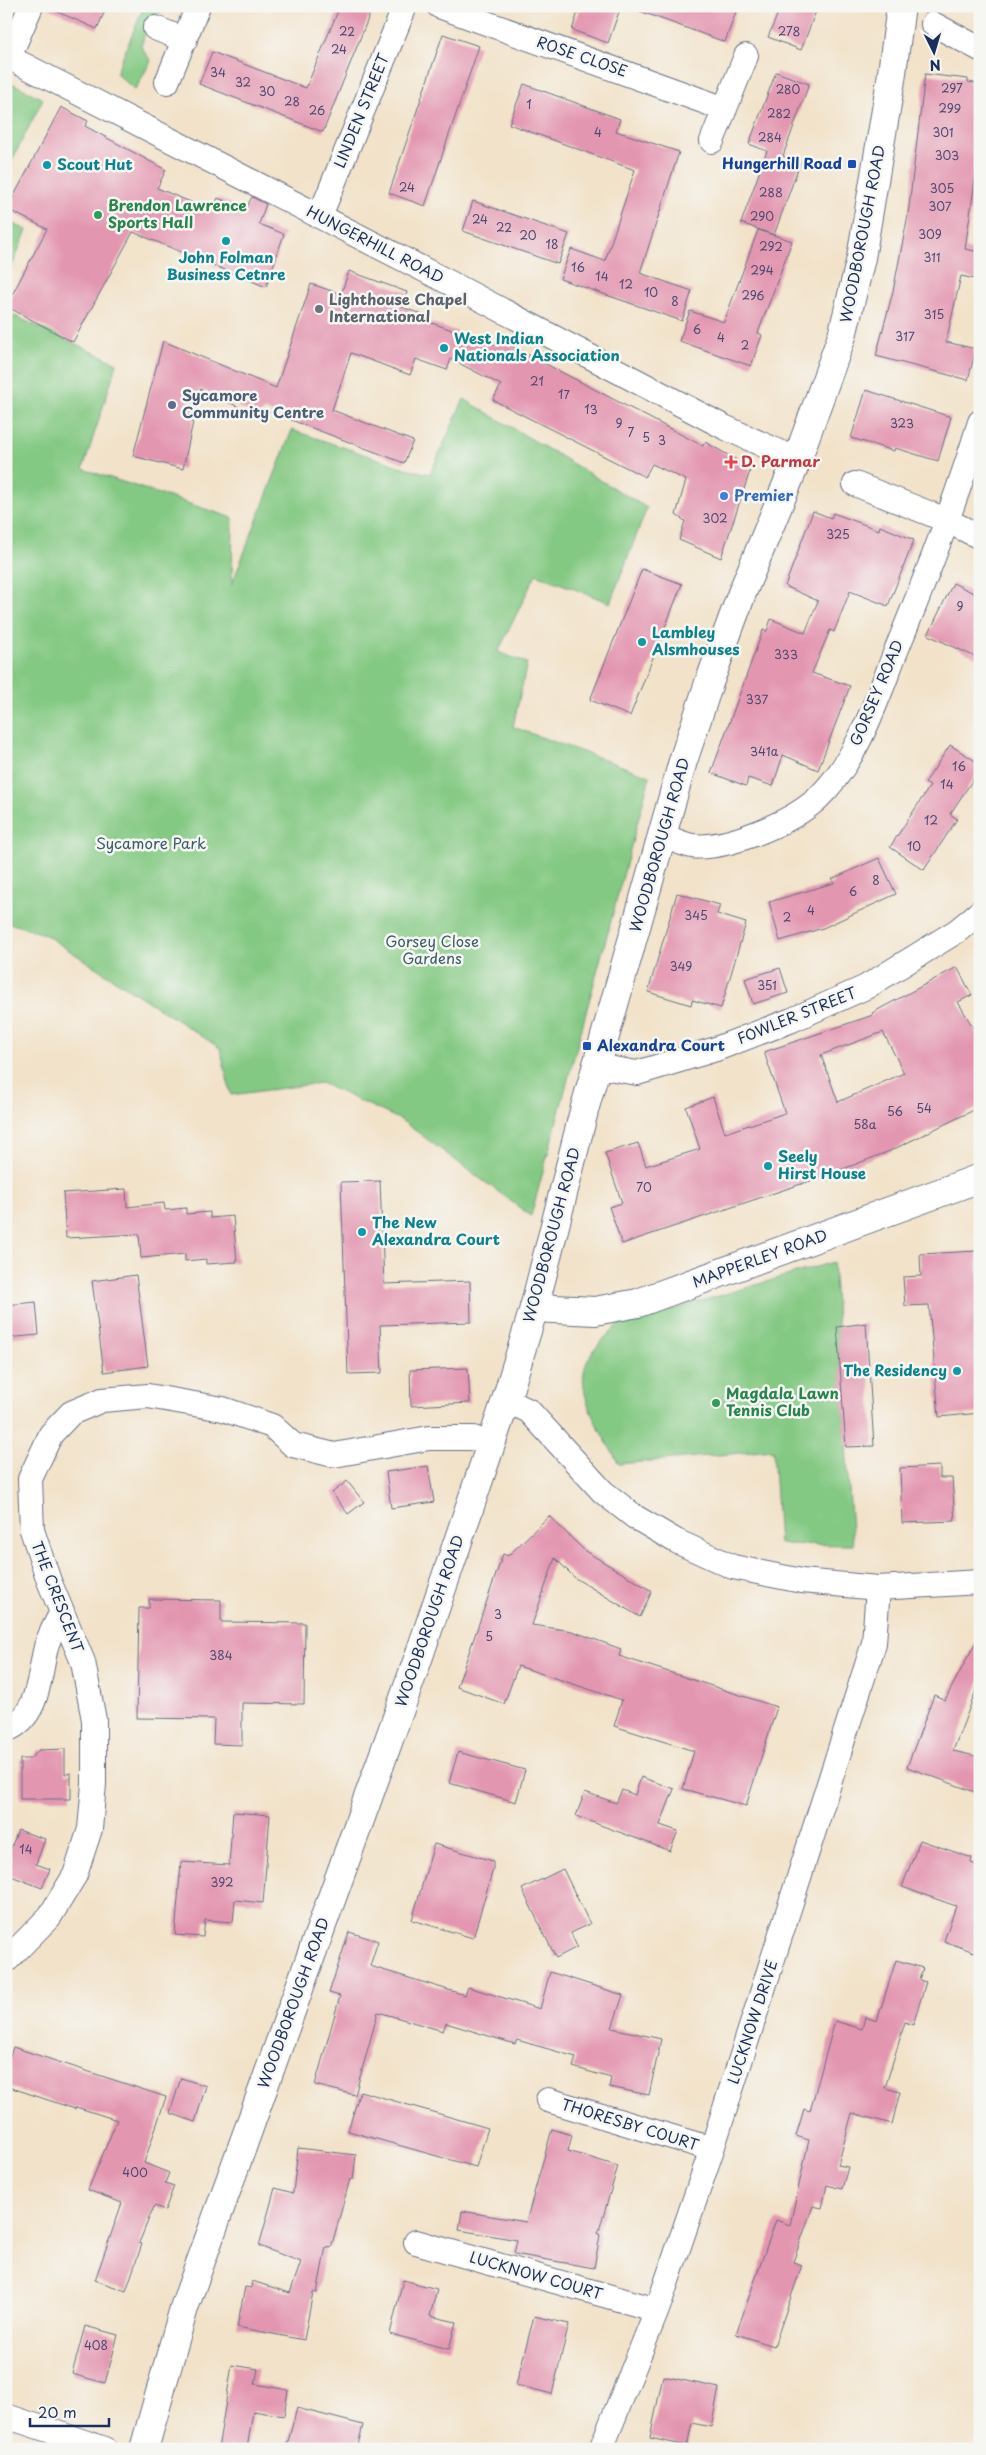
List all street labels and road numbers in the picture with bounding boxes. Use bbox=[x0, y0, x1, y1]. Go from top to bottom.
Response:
street label: ROSE CLOSE bbox=[534, 29, 631, 82]
street label: LINDEN STREET bbox=[327, 49, 394, 171]
street label: WOODBOROUGH ROAD bbox=[833, 143, 890, 325]
street label: HUNGERHILL ROAD bbox=[303, 199, 448, 288]
street label: GORSEY ROAD bbox=[843, 636, 908, 749]
street label: WOODBOROUGH ROAD bbox=[623, 755, 694, 935]
street label: FOWLER STREET bbox=[733, 980, 860, 1049]
street label: WOODBOROUGH ROAD bbox=[516, 1144, 585, 1325]
street label: MAPPERLEY ROAD bbox=[689, 1222, 830, 1293]
street label: WOODBOROUGH ROAD bbox=[388, 1531, 469, 1710]
street label: THE CRESCENT bbox=[27, 1537, 91, 1656]
street label: WOODBOROUGH ROAD bbox=[251, 1914, 334, 2091]
street label: LUCKNOW DRIVE bbox=[721, 1956, 783, 2087]
street label: THORESBY COURT bbox=[559, 2092, 703, 2156]
street label: LUCKNOW COURT bbox=[467, 2245, 607, 2305]

